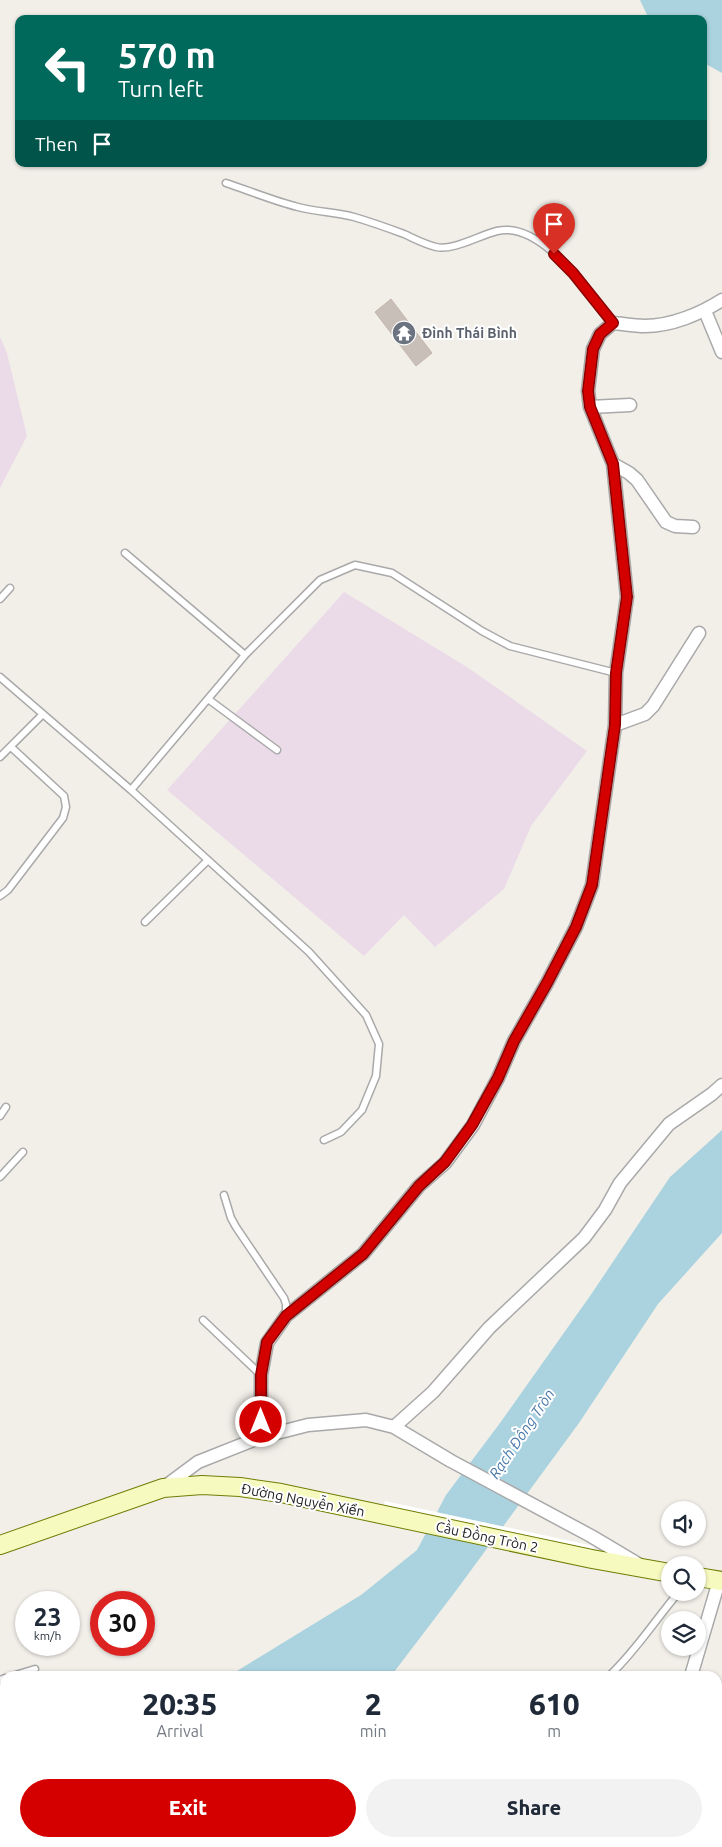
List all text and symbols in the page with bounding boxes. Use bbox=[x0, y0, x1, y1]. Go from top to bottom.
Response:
icon: left bbox=[35, 35, 100, 100]
text: 570 m bbox=[118, 35, 216, 75]
text: Turn left bbox=[118, 76, 203, 101]
icon: arrive bbox=[88, 130, 116, 158]
text: Then bbox=[35, 133, 78, 155]
pin bbox=[533, 203, 575, 254]
icon: arrive bbox=[540, 210, 568, 238]
temple icon: Đình Thái Bình bbox=[391, 320, 417, 346]
place label: Đình Thái Bình bbox=[422, 325, 517, 341]
water label: Rạch Đồng Tròn bbox=[484, 1385, 558, 1482]
position arrow bbox=[234, 1395, 286, 1447]
street label: Đường Nguyễn Xiển bbox=[240, 1478, 366, 1520]
map controls bbox=[661, 1501, 706, 1656]
button: sound bbox=[661, 1501, 706, 1546]
street label: Cầu Đồng Tròn 2 bbox=[434, 1516, 540, 1556]
button: search bbox=[661, 1556, 706, 1601]
speed limit sign: 30 bbox=[90, 1591, 155, 1656]
text: 23 bbox=[33, 1603, 62, 1631]
button: layers bbox=[661, 1611, 706, 1656]
text: km/h bbox=[34, 1629, 61, 1642]
text: 20:35 bbox=[142, 1687, 217, 1721]
text: 2 bbox=[365, 1687, 382, 1721]
text: 610 bbox=[529, 1687, 580, 1721]
text: Arrival bbox=[157, 1722, 203, 1740]
text: min bbox=[360, 1722, 387, 1740]
text: m bbox=[547, 1722, 561, 1740]
button: Exit bbox=[20, 1779, 356, 1837]
button: Share bbox=[366, 1779, 702, 1837]

